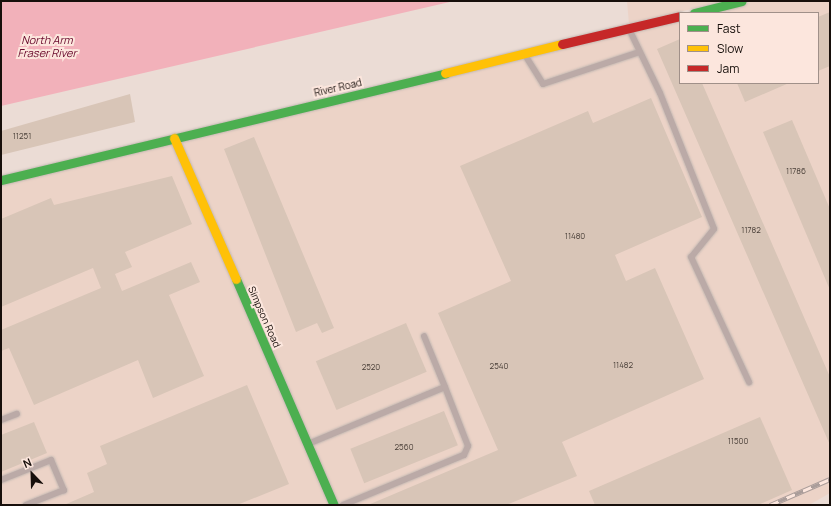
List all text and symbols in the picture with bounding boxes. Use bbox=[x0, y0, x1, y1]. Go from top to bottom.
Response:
legend bbox=[679, 12, 819, 84]
text: Fast bbox=[717, 20, 741, 37]
water label: North Arm Fraser River bbox=[17, 34, 77, 60]
text: Slow bbox=[717, 40, 743, 57]
text: Jam bbox=[717, 60, 739, 77]
street label: River Road bbox=[313, 77, 363, 99]
house number: 11251 bbox=[13, 131, 31, 141]
house number: 11786 bbox=[786, 166, 806, 176]
house number: 11782 bbox=[741, 225, 761, 235]
house number: 11480 bbox=[565, 231, 585, 241]
street label: Simpson Road bbox=[245, 285, 283, 349]
house number: 11482 bbox=[613, 360, 633, 370]
house number: 2540 bbox=[490, 361, 508, 371]
house number: 2520 bbox=[362, 362, 380, 372]
house number: 11500 bbox=[728, 436, 748, 446]
house number: 2560 bbox=[394, 442, 414, 452]
north arrow bbox=[12, 454, 52, 494]
text: N bbox=[21, 454, 34, 471]

